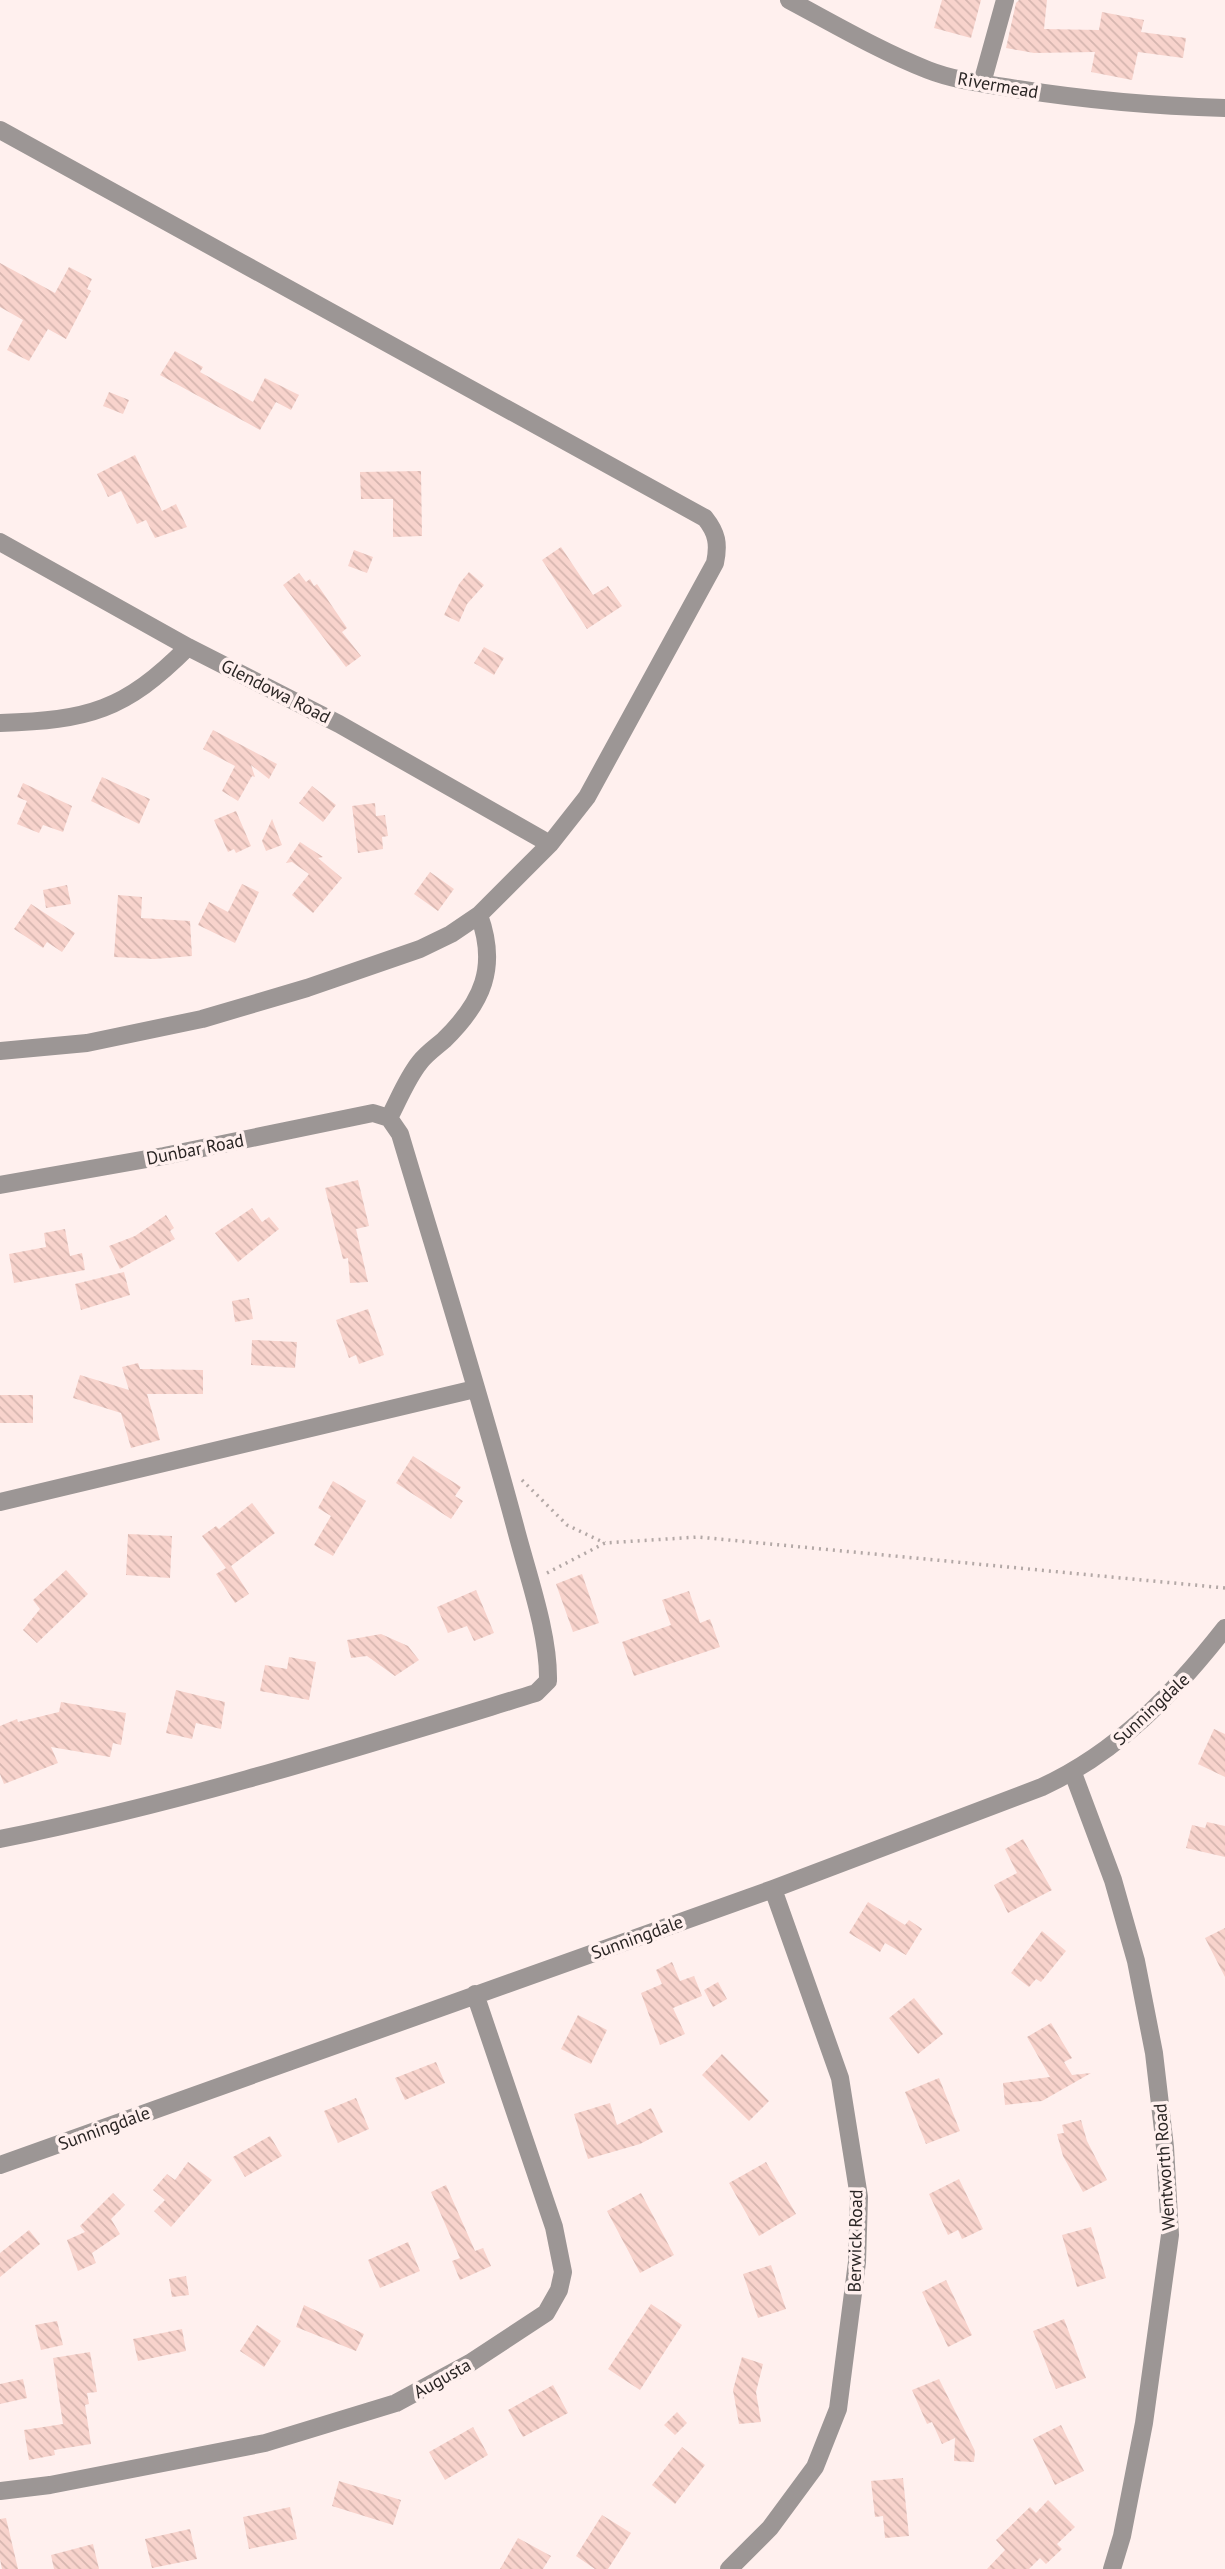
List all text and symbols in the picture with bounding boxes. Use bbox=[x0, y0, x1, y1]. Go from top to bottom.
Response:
street label: Rivermead bbox=[956, 67, 1040, 103]
street label: Glendowa Road bbox=[218, 654, 334, 728]
street label: Dunbar Road bbox=[144, 1128, 246, 1170]
street label: Sunningdale bbox=[1108, 1668, 1194, 1750]
street label: Sunningdale bbox=[588, 1910, 686, 1964]
street label: Sunningdale bbox=[55, 2101, 153, 2155]
street label: Wentworth Road bbox=[1148, 2103, 1180, 2231]
street label: Berwick Road bbox=[843, 2189, 867, 2293]
street label: Augusta bbox=[409, 2353, 475, 2403]

